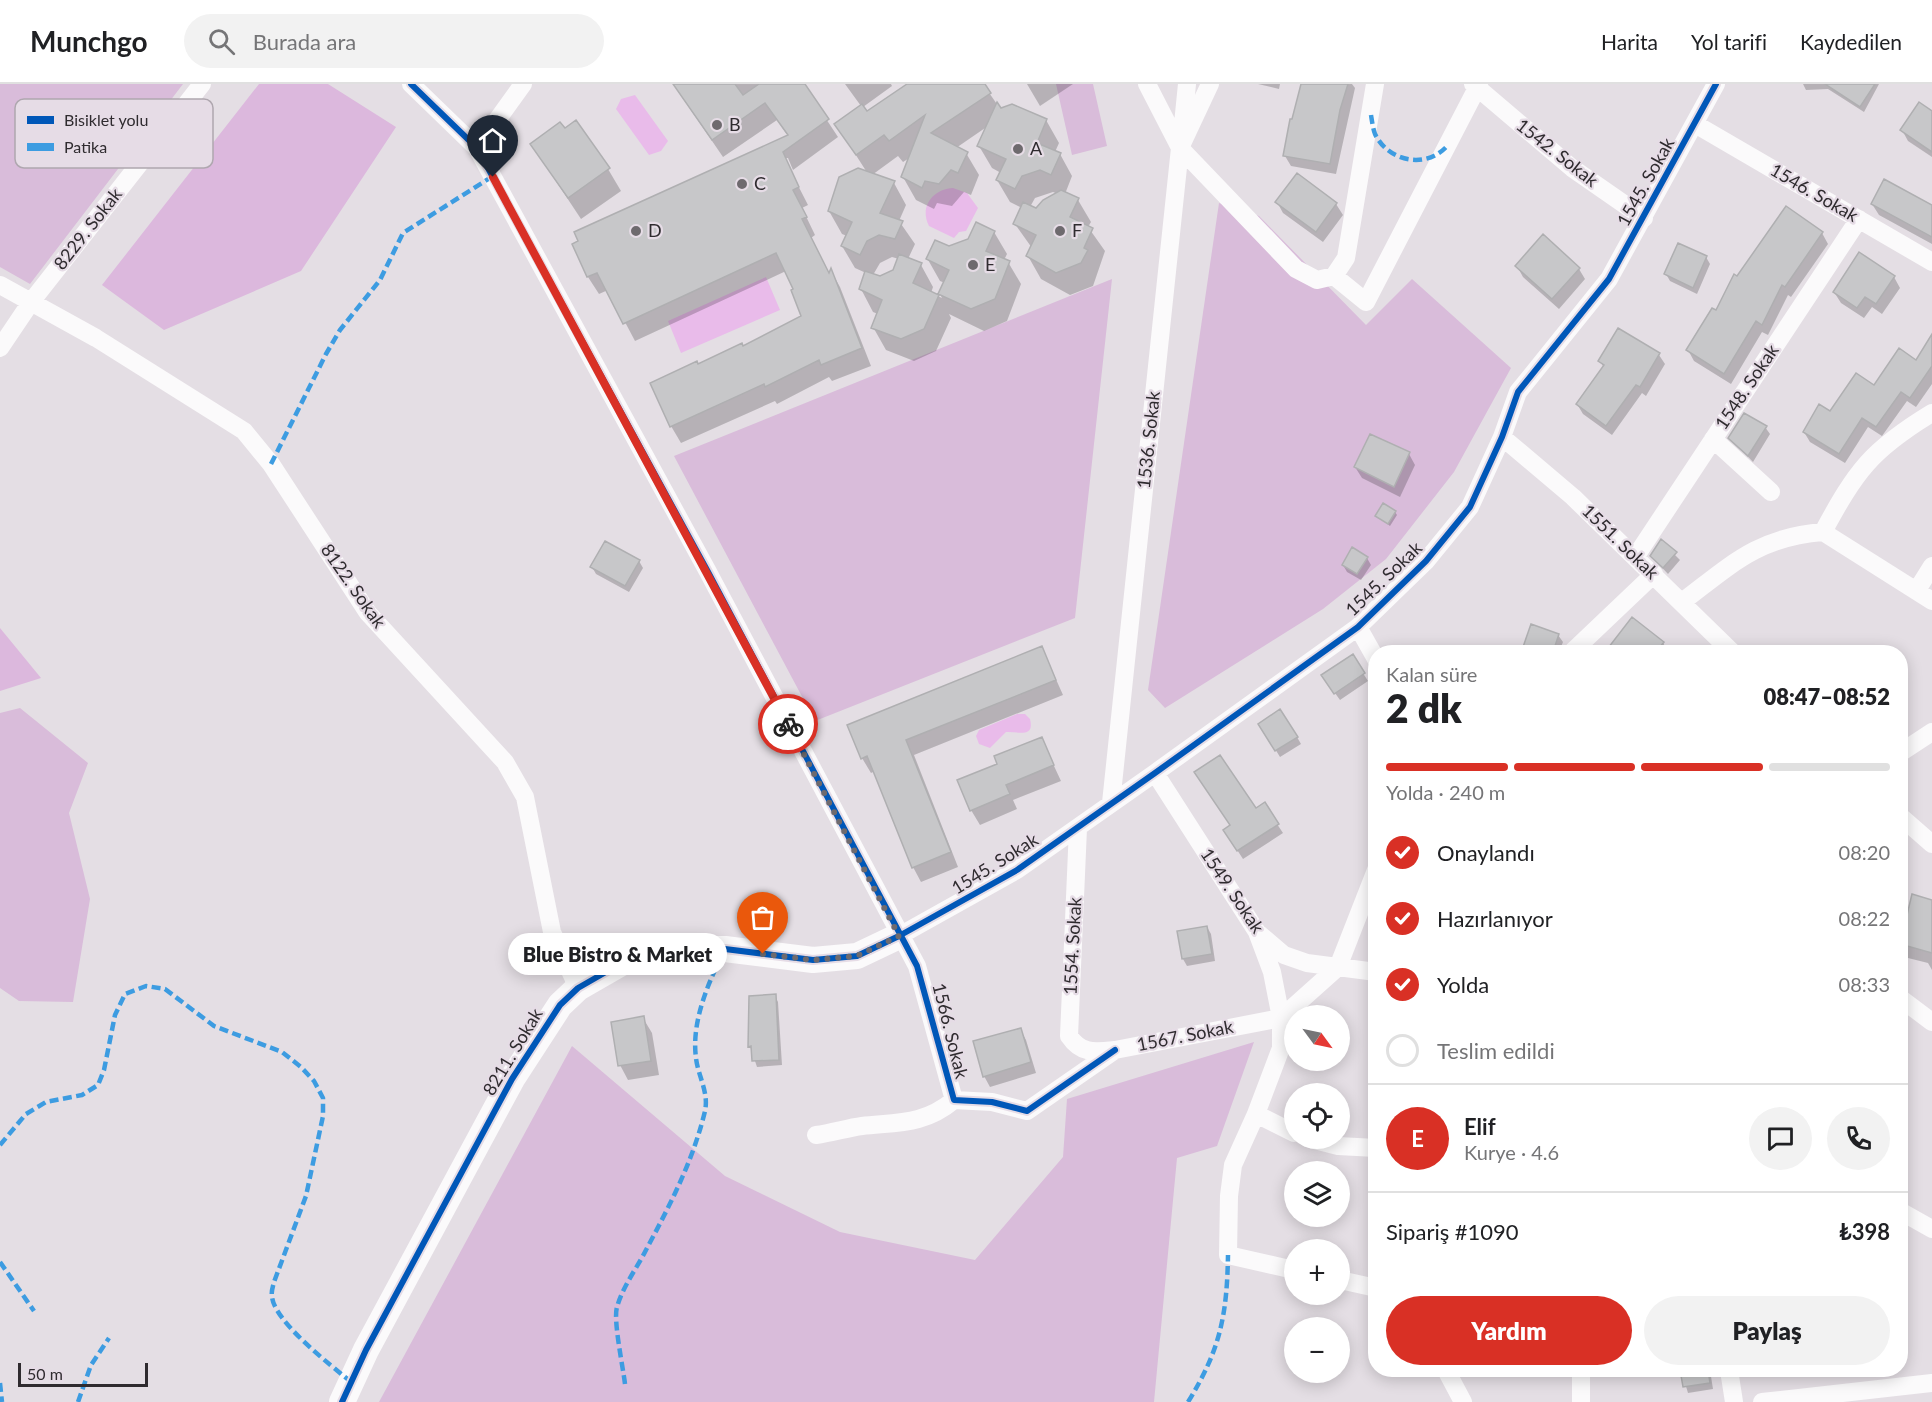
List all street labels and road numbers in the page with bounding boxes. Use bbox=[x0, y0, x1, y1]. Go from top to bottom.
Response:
street label: 1542. Sokak bbox=[1512, 113, 1604, 191]
street label: 1545. Sokak bbox=[1612, 133, 1679, 230]
street label: 1546. Sokak bbox=[1767, 158, 1863, 227]
street label: 8229. Sokak bbox=[48, 182, 126, 274]
street label: 1548. Sokak bbox=[1710, 339, 1783, 433]
street label: 1536. Sokak bbox=[1132, 389, 1164, 490]
street label: 1551. Sokak bbox=[1578, 499, 1664, 584]
street label: 1545. Sokak bbox=[1340, 536, 1427, 620]
street label: 8122. Sokak bbox=[317, 539, 391, 632]
street label: 1545. Sokak bbox=[947, 827, 1042, 898]
street label: 1549. Sokak bbox=[1196, 844, 1270, 938]
street label: 1554. Sokak bbox=[1058, 896, 1086, 995]
street label: 1566. Sokak bbox=[928, 981, 974, 1082]
street label: 8211. Sokak bbox=[478, 1003, 547, 1099]
street label: 1567. Sokak bbox=[1135, 1015, 1236, 1055]

